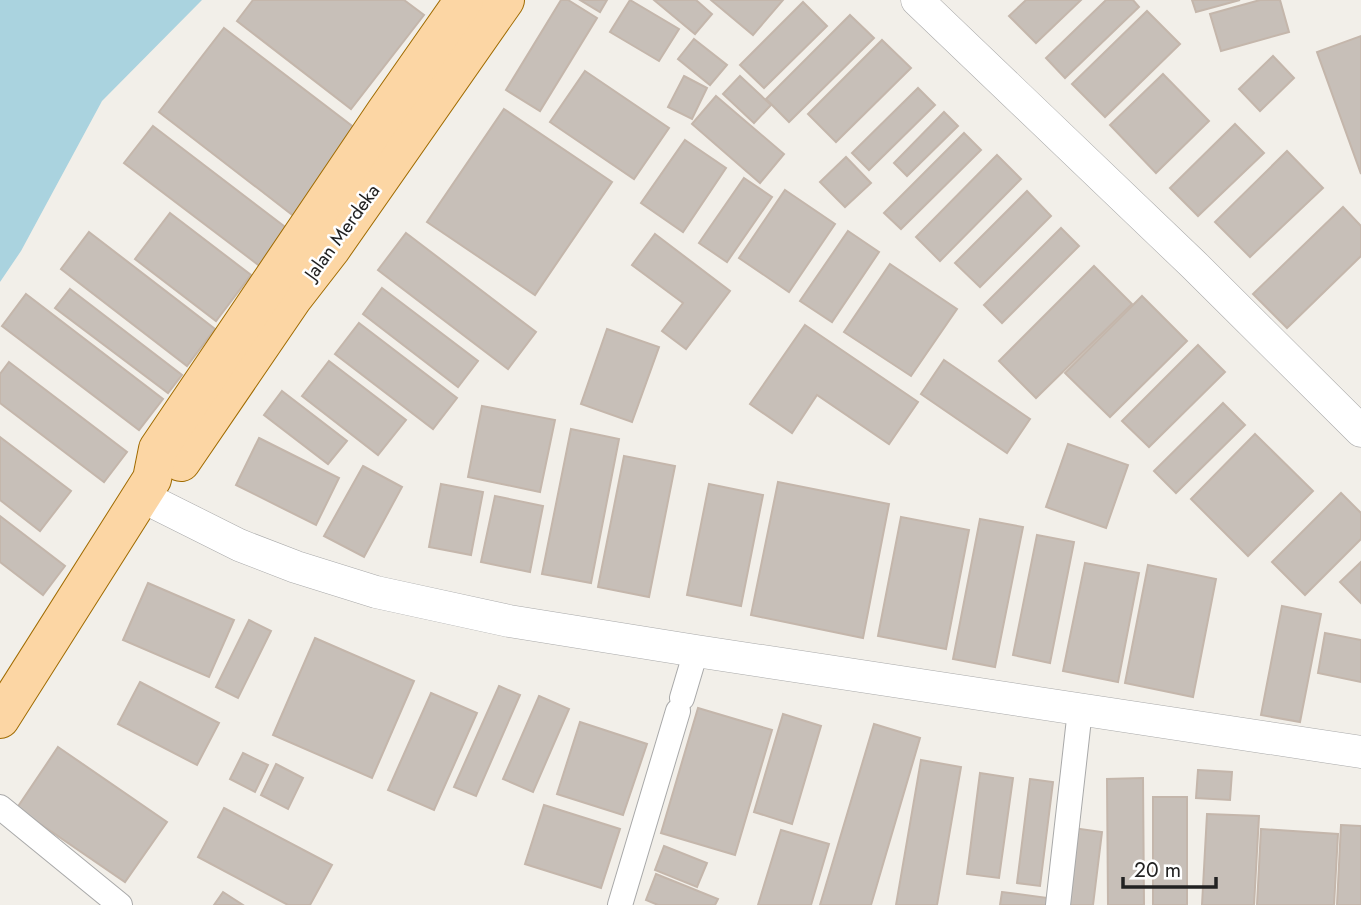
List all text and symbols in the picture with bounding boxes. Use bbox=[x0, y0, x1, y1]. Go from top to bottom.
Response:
street label: Jalan Merdeka bbox=[296, 178, 386, 288]
scale bar bbox=[1123, 846, 1216, 890]
text: 20 m bbox=[1134, 855, 1181, 885]

